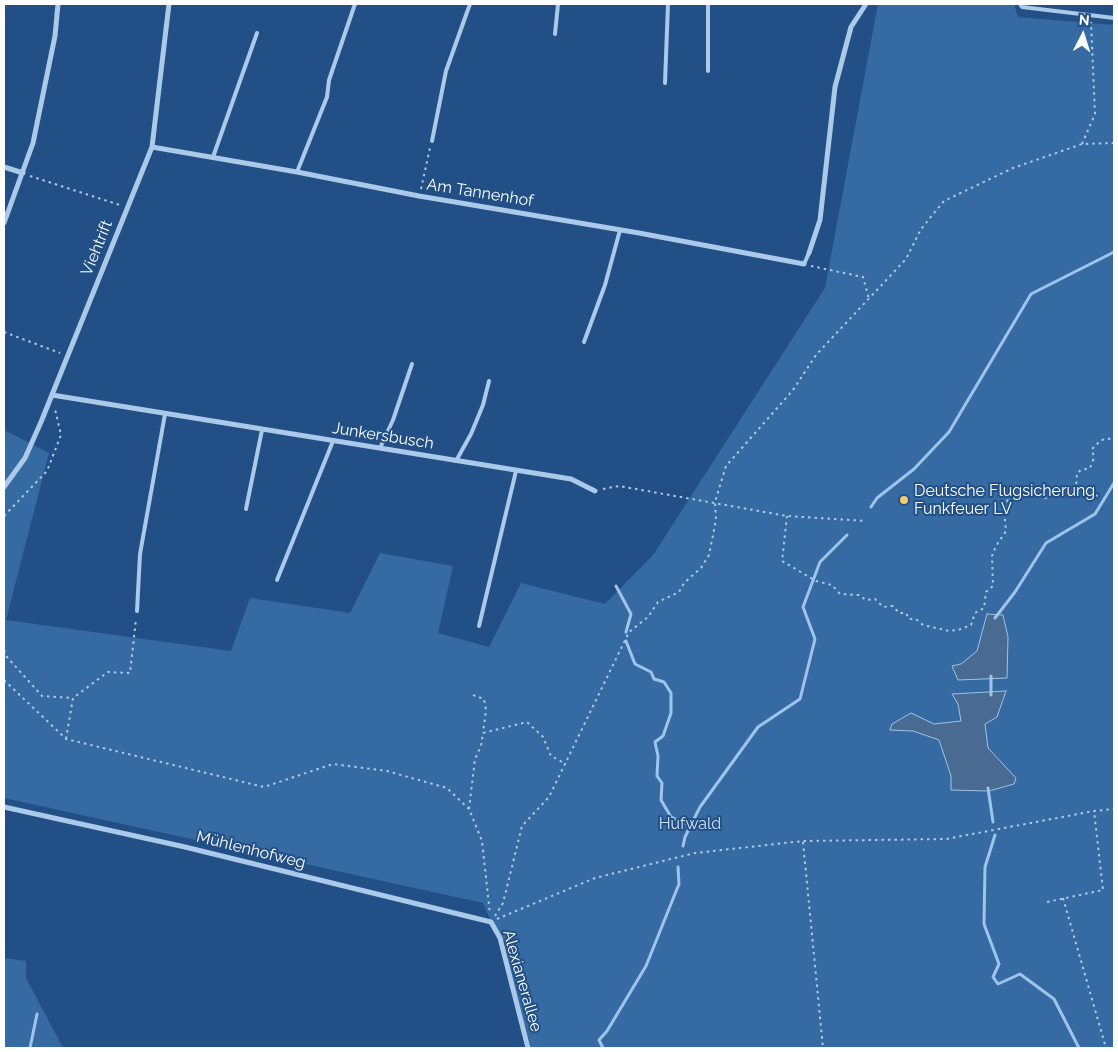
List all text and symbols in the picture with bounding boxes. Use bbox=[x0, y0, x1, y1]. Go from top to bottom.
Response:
north arrow bbox=[1058, 10, 1108, 60]
text: N bbox=[1078, 12, 1090, 28]
street label: Am Tannenhof bbox=[425, 175, 535, 211]
street label: Viehtrift bbox=[77, 217, 117, 279]
street label: Junkersbusch bbox=[331, 419, 435, 453]
place label: Deutsche Flugsicherung, Funkfeuer LV bbox=[914, 481, 1099, 519]
marker: Deutsche Flugsicherung, Funkfeuer LV bbox=[898, 494, 910, 506]
park label: Hufwald bbox=[659, 814, 721, 834]
street label: Mühlenhofweg bbox=[194, 827, 308, 873]
street label: Alexianerallee bbox=[498, 928, 546, 1034]

